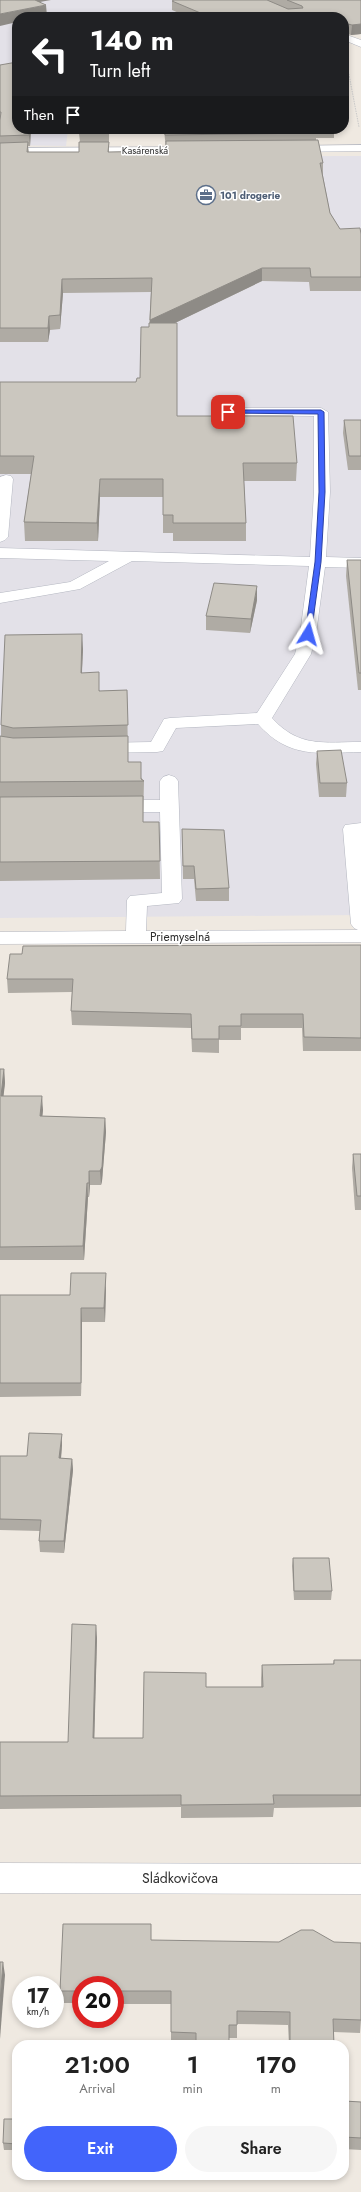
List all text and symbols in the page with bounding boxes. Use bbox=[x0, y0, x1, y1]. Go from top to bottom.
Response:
text: 140 m bbox=[90, 20, 174, 61]
icon: left bbox=[24, 28, 76, 80]
text: Turn left bbox=[90, 58, 150, 84]
text: Then bbox=[24, 104, 54, 126]
icon: arrive bbox=[62, 104, 84, 126]
street label: Kasárenská bbox=[122, 143, 168, 158]
office icon: 101 drogerie bbox=[195, 184, 217, 206]
place label: 101 drogerie bbox=[220, 188, 281, 203]
pin bbox=[211, 395, 245, 429]
icon: arrive bbox=[217, 401, 239, 423]
position arrow bbox=[287, 613, 329, 655]
street label: Priemyselná bbox=[150, 928, 210, 946]
street label: Sládkovičova bbox=[142, 1868, 218, 1888]
speed limit sign: 20 bbox=[72, 1976, 124, 2028]
text: 17 bbox=[27, 1982, 49, 2011]
text: km/h bbox=[27, 2004, 49, 2019]
text: 21:00 bbox=[65, 2047, 130, 2082]
text: 1 bbox=[187, 2047, 198, 2082]
text: 170 bbox=[255, 2047, 296, 2082]
text: Arrival bbox=[79, 2079, 115, 2098]
text: min bbox=[182, 2079, 203, 2098]
text: m bbox=[271, 2079, 281, 2098]
button: Exit bbox=[24, 2126, 177, 2172]
button: Share bbox=[185, 2126, 337, 2172]

